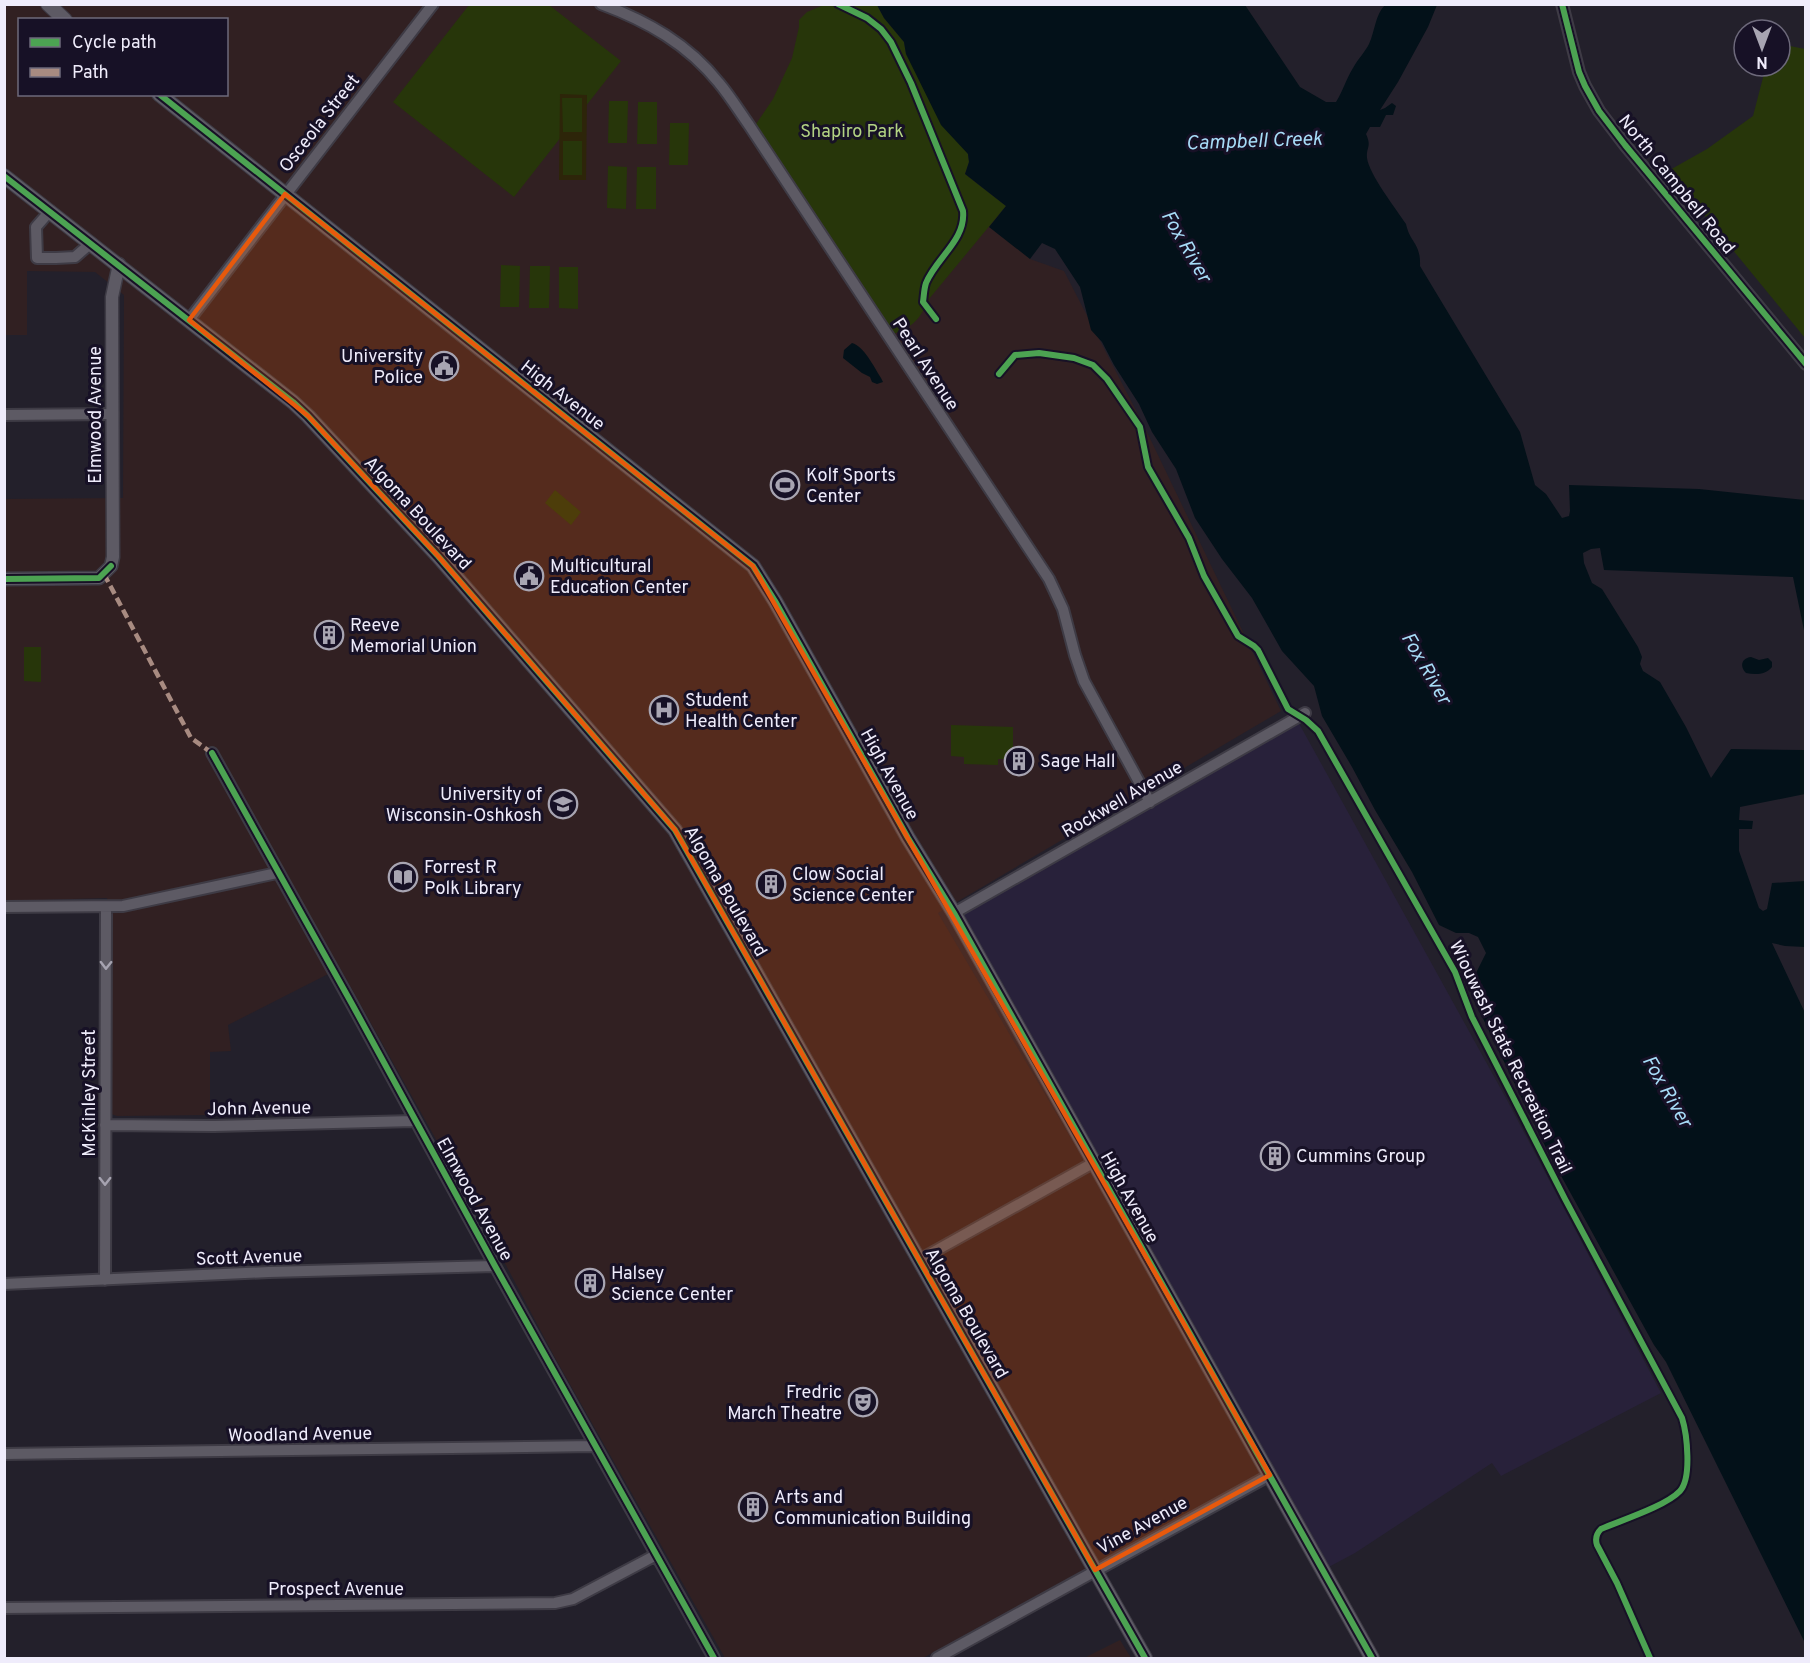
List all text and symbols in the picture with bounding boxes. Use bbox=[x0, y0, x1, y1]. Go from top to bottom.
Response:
legend bbox=[18, 18, 228, 96]
north arrow bbox=[1732, 18, 1792, 78]
text: Cycle path bbox=[72, 32, 157, 55]
text: N bbox=[1756, 51, 1768, 71]
text: Path bbox=[72, 62, 109, 85]
street label: Osceola Street bbox=[275, 70, 366, 178]
street label: North Campbell Road bbox=[1612, 110, 1739, 259]
park label: Shapiro Park bbox=[800, 121, 904, 144]
water label: Campbell Creek bbox=[1185, 127, 1324, 157]
water label: Fox River bbox=[1154, 206, 1217, 289]
street label: Pearl Avenue bbox=[886, 314, 963, 416]
street label: Elmwood Avenue bbox=[85, 346, 108, 484]
place label: University Police bbox=[341, 346, 423, 390]
public building icon: University Police bbox=[428, 350, 460, 382]
street label: High Avenue bbox=[515, 356, 609, 436]
street label: Algoma Boulevard bbox=[358, 452, 476, 576]
place label: Kolf Sports Center bbox=[806, 465, 896, 509]
sports icon: Kolf Sports Center bbox=[769, 469, 801, 501]
place label: Multicultural Education Center bbox=[550, 556, 689, 600]
public building icon: Multicultural Education Center bbox=[513, 560, 545, 592]
place label: Reeve Memorial Union bbox=[350, 615, 477, 659]
building icon: Reeve Memorial Union bbox=[313, 619, 345, 651]
water label: Fox River bbox=[1394, 628, 1457, 711]
place label: Student Health Center bbox=[685, 690, 797, 734]
hospital icon: Student Health Center bbox=[648, 694, 680, 726]
street label: High Avenue bbox=[854, 725, 923, 825]
building icon: Sage Hall bbox=[1003, 745, 1035, 777]
place label: Sage Hall bbox=[1040, 751, 1115, 774]
street label: Rockwell Avenue bbox=[1058, 756, 1187, 844]
place label: University of Wisconsin-Oshkosh bbox=[386, 784, 542, 828]
school or university icon: University of Wisconsin-Oshkosh bbox=[547, 788, 579, 820]
street label: Algoma Boulevard bbox=[678, 822, 772, 961]
place label: Forrest R Polk Library bbox=[424, 857, 522, 901]
library icon: Forrest R Polk Library bbox=[387, 861, 419, 893]
place label: Clow Social Science Center bbox=[792, 864, 914, 908]
building icon: Clow Social Science Center bbox=[755, 868, 787, 900]
street label: Wiouwash State Recreation Trail bbox=[1443, 937, 1576, 1178]
one-way arrow bbox=[100, 961, 112, 970]
street label: McKinley Street bbox=[79, 1029, 102, 1157]
water label: Fox River bbox=[1635, 1051, 1698, 1134]
street label: John Avenue bbox=[207, 1097, 311, 1122]
street label: Elmwood Avenue bbox=[430, 1134, 517, 1266]
building icon: Cummins Group bbox=[1259, 1140, 1291, 1172]
place label: Cummins Group bbox=[1296, 1146, 1425, 1169]
street label: High Avenue bbox=[1094, 1148, 1163, 1248]
one-way arrow bbox=[99, 1177, 111, 1186]
street label: Algoma Boulevard bbox=[919, 1244, 1013, 1383]
street label: Scott Avenue bbox=[195, 1245, 303, 1272]
place label: Halsey Science Center bbox=[611, 1263, 733, 1307]
building icon: Halsey Science Center bbox=[574, 1267, 606, 1299]
place label: Fredric March Theatre bbox=[727, 1382, 842, 1426]
theatre icon: Fredric March Theatre bbox=[847, 1386, 879, 1418]
street label: Woodland Avenue bbox=[228, 1423, 372, 1448]
place label: Arts and Communication Building bbox=[774, 1487, 971, 1531]
building icon: Arts and Communication Building bbox=[737, 1491, 769, 1523]
street label: Vine Avenue bbox=[1093, 1492, 1192, 1561]
street label: Prospect Avenue bbox=[268, 1579, 404, 1602]

